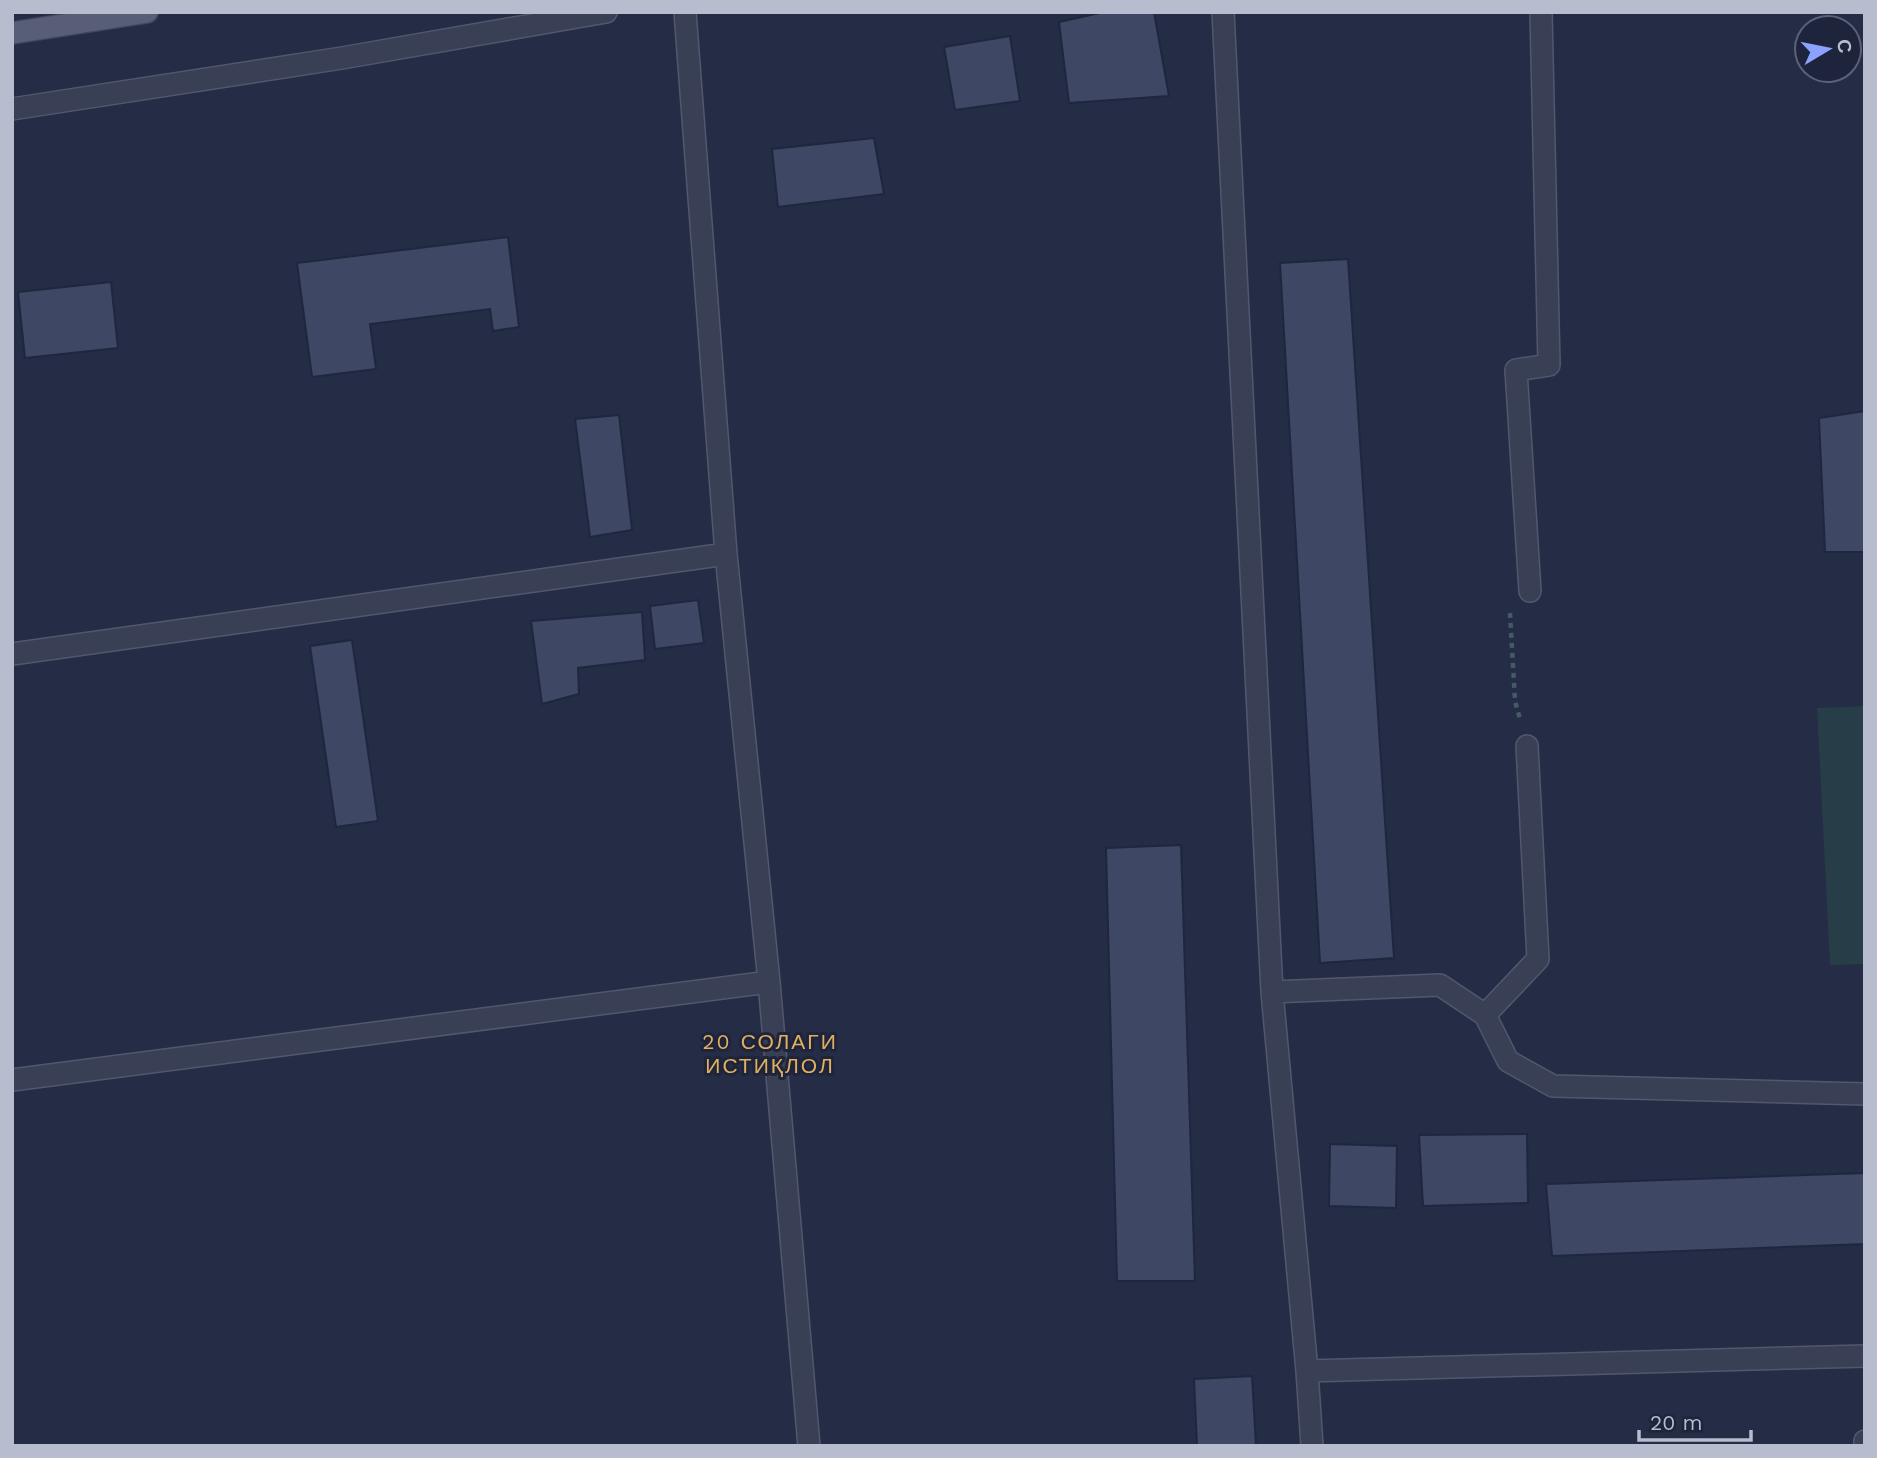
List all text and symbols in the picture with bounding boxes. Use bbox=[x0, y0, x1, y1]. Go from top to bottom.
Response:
north arrow bbox=[1793, 14, 1863, 84]
text: С bbox=[1832, 37, 1857, 55]
district label: 20 СОЛАГИ ИСТИҚЛОЛ bbox=[702, 1029, 838, 1078]
scale bar bbox=[1639, 1398, 1751, 1442]
text: 20 m bbox=[1650, 1410, 1702, 1435]

